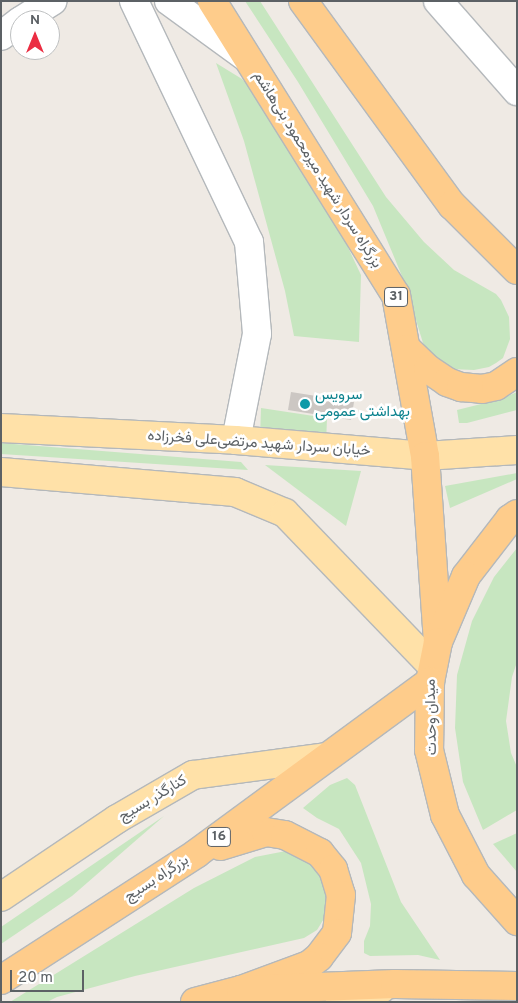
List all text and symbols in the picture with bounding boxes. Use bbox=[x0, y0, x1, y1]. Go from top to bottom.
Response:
north arrow bbox=[10, 10, 60, 60]
text: N bbox=[30, 12, 40, 29]
street label: بزرگراه سردار شهید میرمحمود بنی‌هاشم bbox=[249, 68, 385, 272]
road number: 31 bbox=[384, 286, 408, 308]
place label: سرویس بهداشتی عمومی bbox=[315, 386, 410, 421]
marker: سرویس بهداشتی عمومی bbox=[299, 398, 311, 410]
street label: خیابان سردار شهید مرتضی‌علی فخرزاده bbox=[147, 427, 371, 461]
street label: میدان وحدت bbox=[422, 679, 442, 755]
street label: کنارگذر بسیج bbox=[116, 772, 190, 826]
road number: 16 bbox=[206, 826, 232, 849]
street label: بزرگراه بسیج bbox=[122, 852, 192, 906]
scale bar bbox=[12, 960, 86, 992]
text: 20 m bbox=[18, 969, 53, 988]

